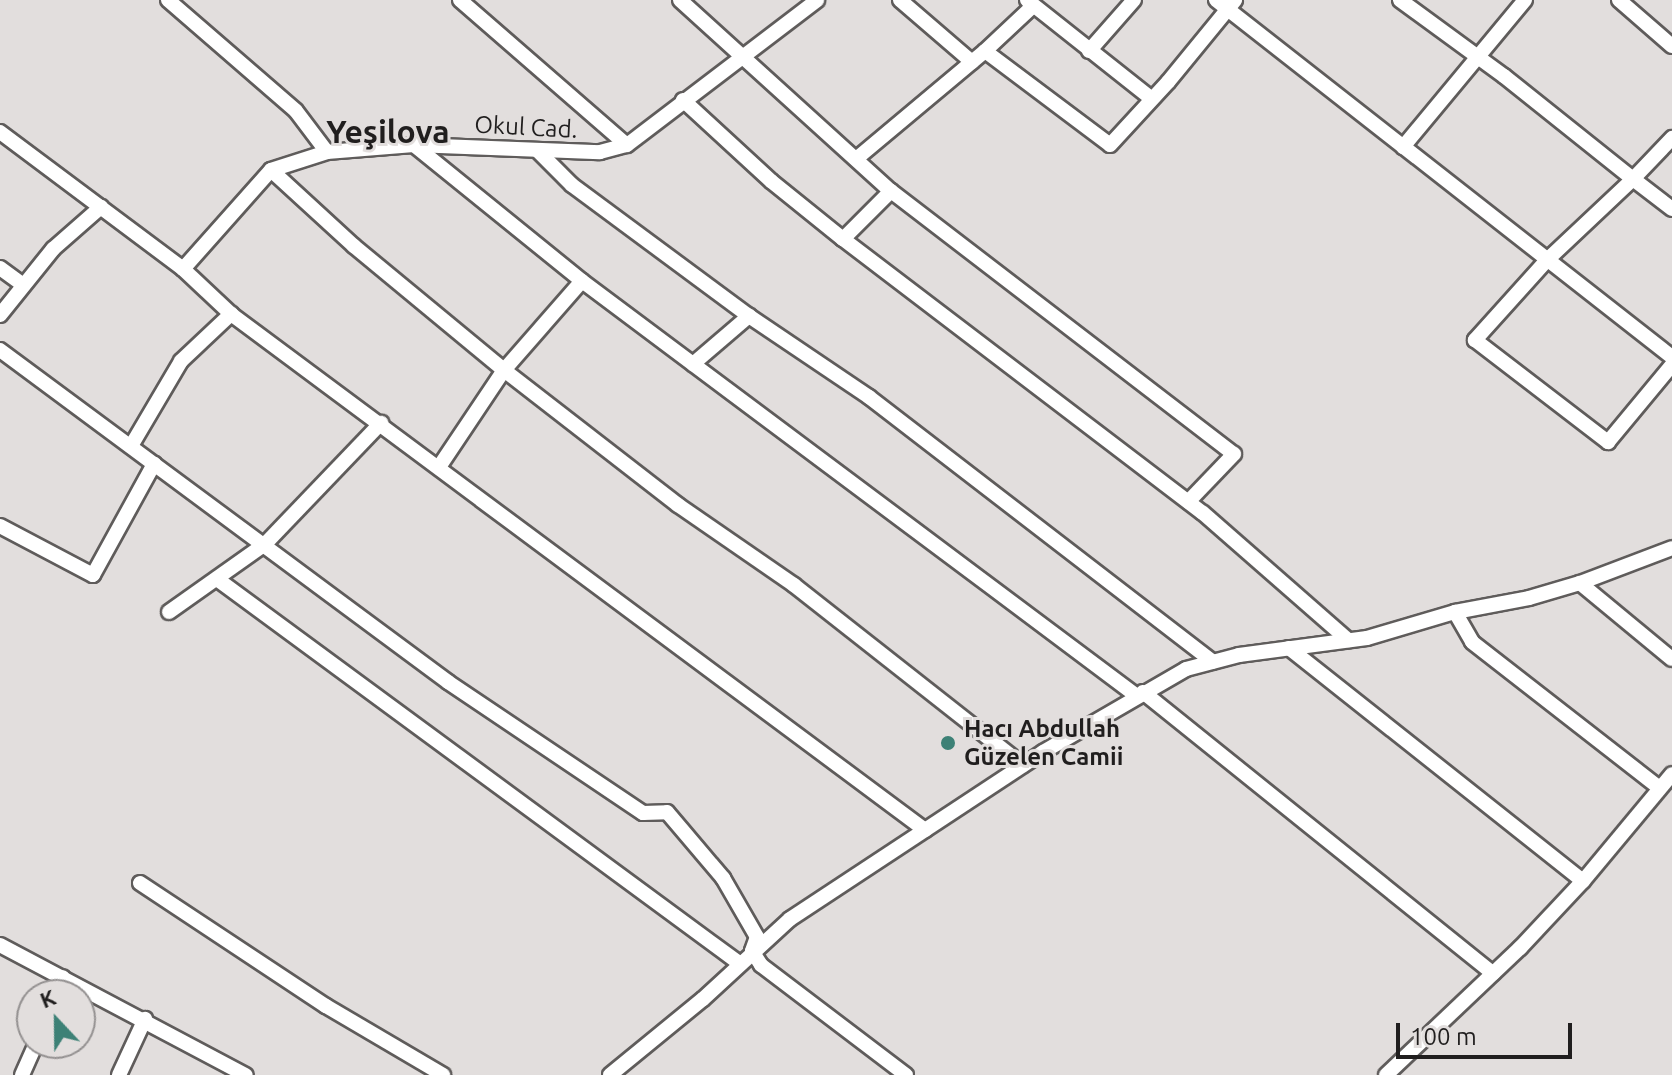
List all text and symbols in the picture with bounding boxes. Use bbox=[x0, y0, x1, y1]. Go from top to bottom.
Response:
street label: Okul Cad. bbox=[474, 110, 578, 144]
district label: Yeşilova bbox=[326, 112, 450, 150]
place label: Hacı Abdullah Güzelen Camii bbox=[964, 715, 1123, 771]
marker: Hacı Abdullah Güzelen Camii bbox=[939, 734, 957, 752]
north arrow bbox=[16, 979, 96, 1059]
text: K bbox=[36, 984, 59, 1012]
scale bar bbox=[1400, 1007, 1576, 1057]
text: 100 m bbox=[1410, 1023, 1477, 1050]

